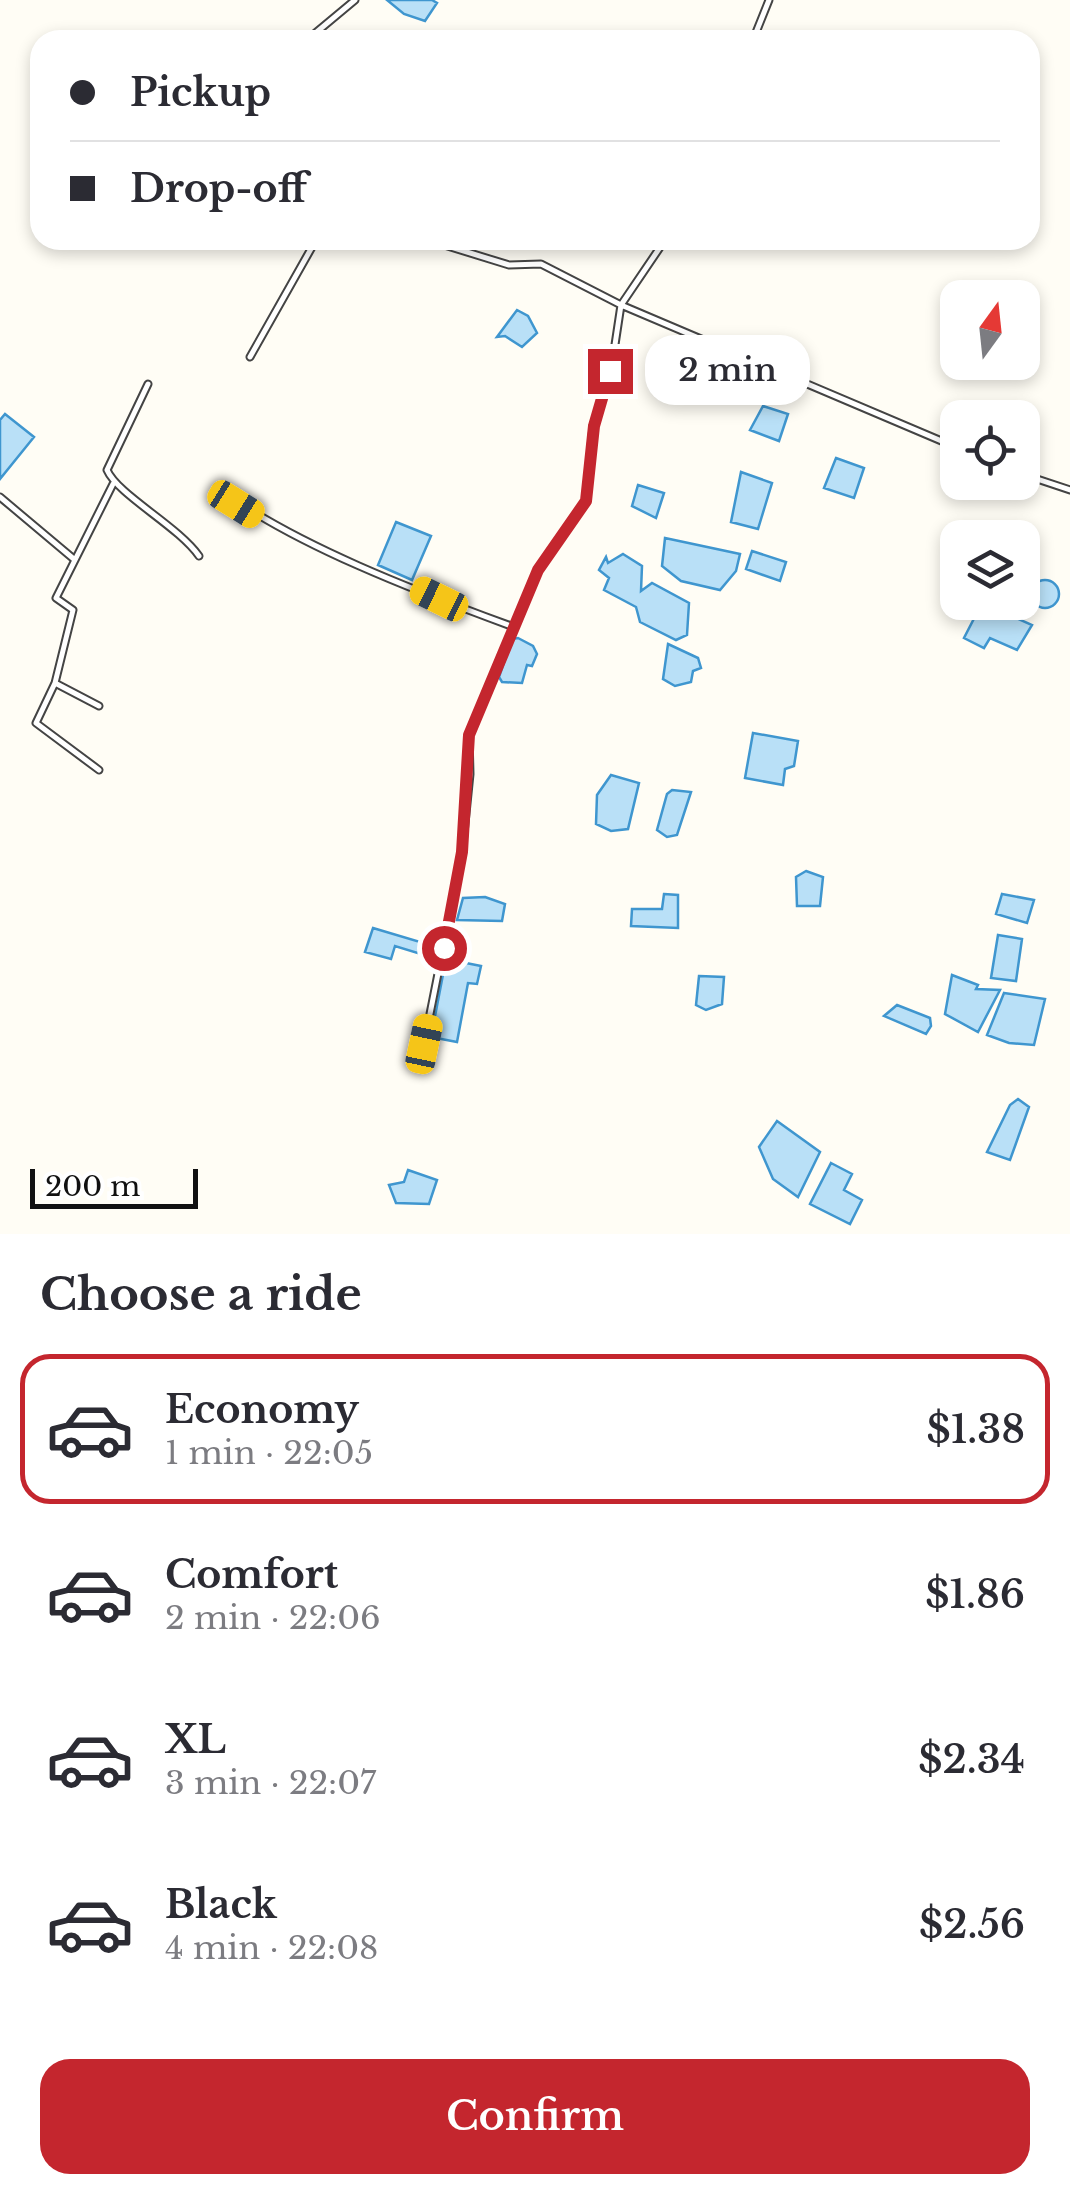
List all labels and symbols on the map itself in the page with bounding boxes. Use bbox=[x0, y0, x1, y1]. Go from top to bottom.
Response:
north arrow bbox=[940, 280, 1040, 380]
callout: 2 min bbox=[645, 336, 810, 406]
route end bbox=[588, 349, 633, 394]
car bbox=[203, 475, 269, 533]
car bbox=[405, 572, 473, 626]
route start bbox=[422, 926, 467, 971]
car bbox=[403, 1012, 445, 1076]
scale bar bbox=[30, 1164, 198, 1208]

